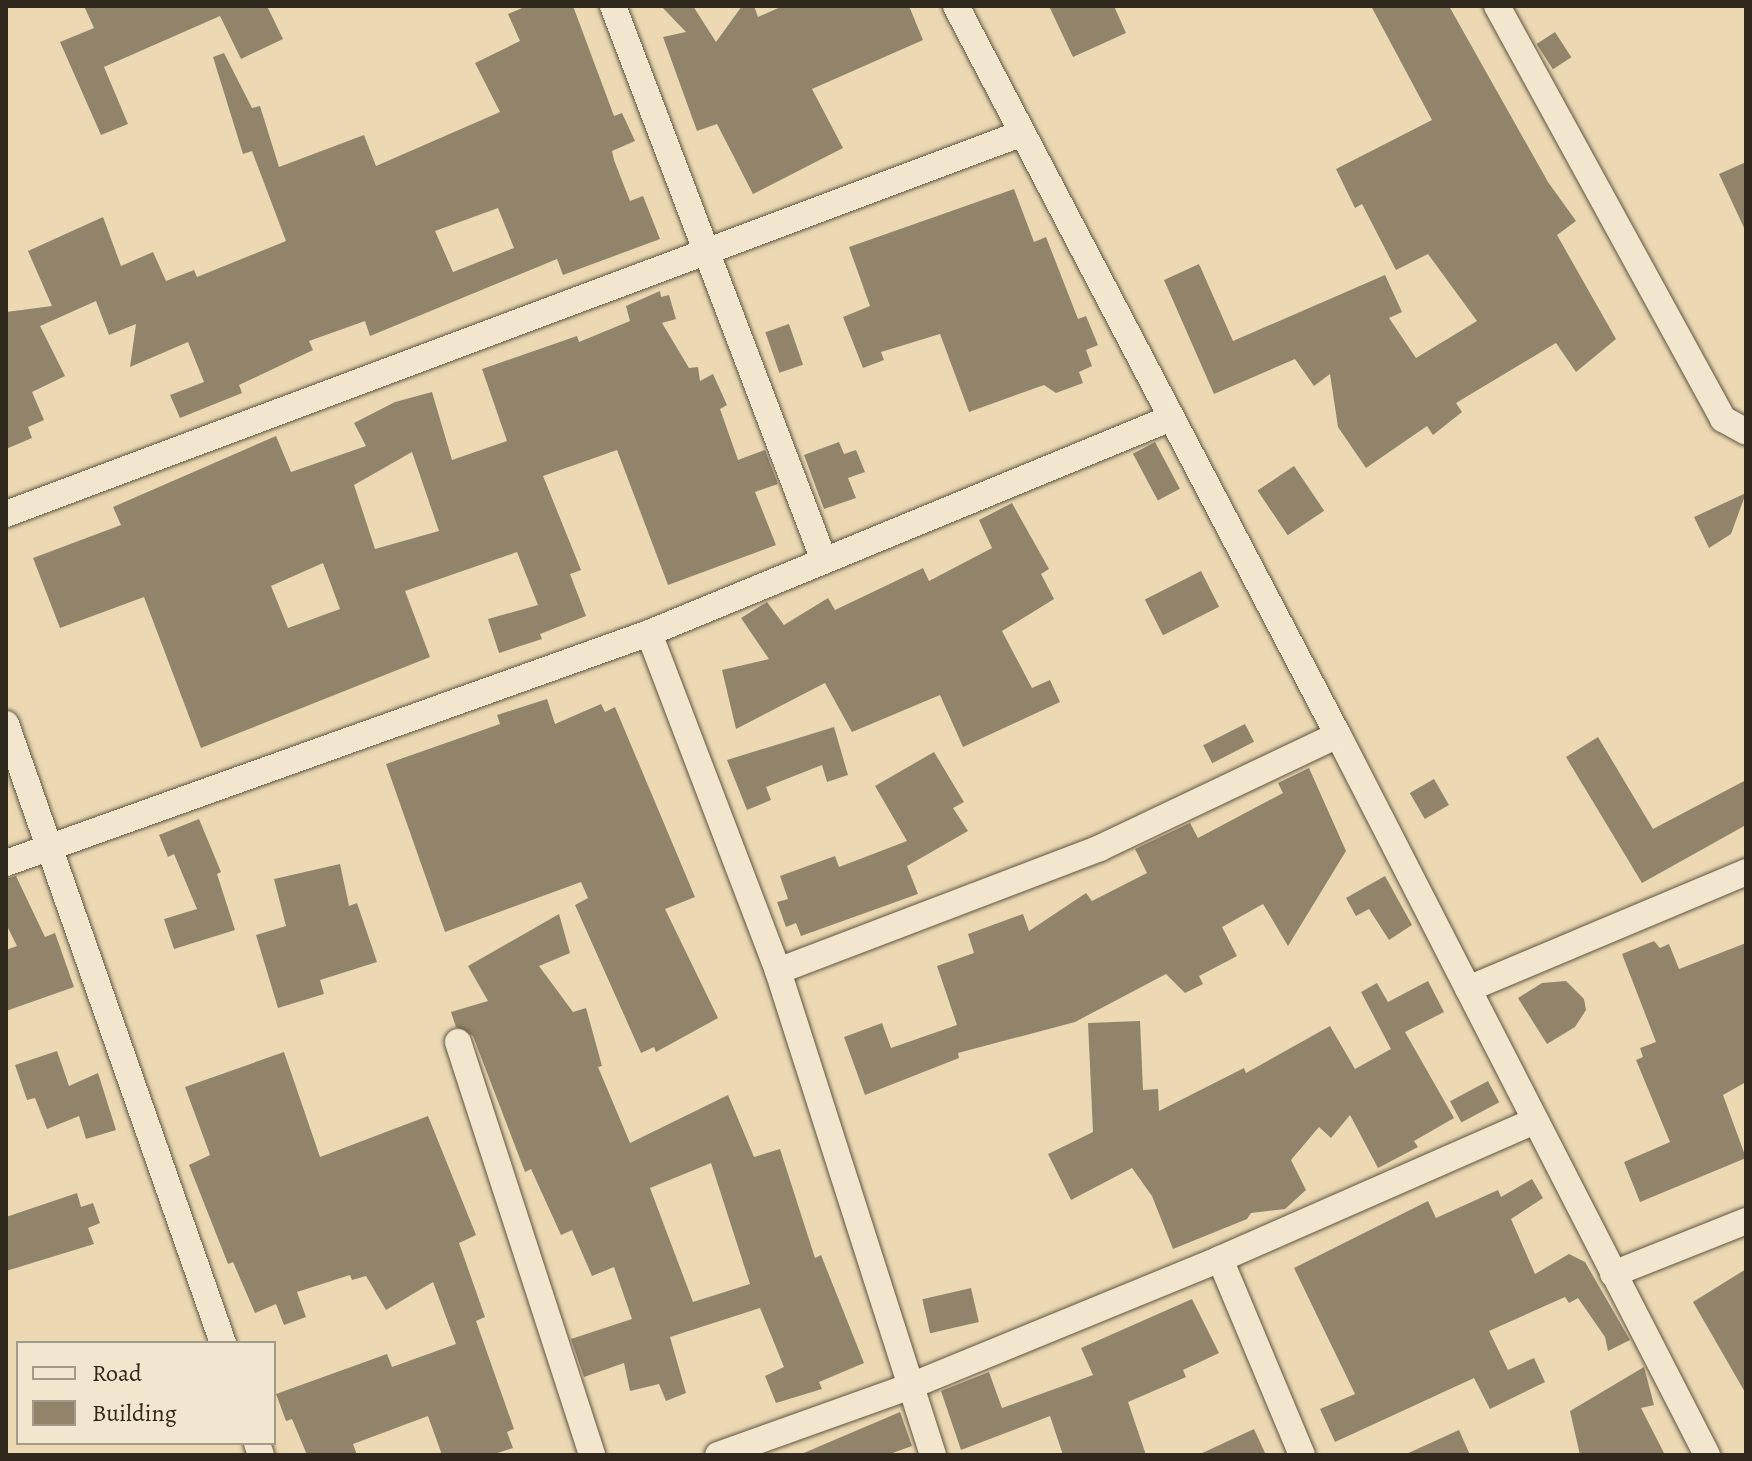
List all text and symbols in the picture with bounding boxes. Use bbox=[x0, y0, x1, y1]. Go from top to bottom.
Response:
legend bbox=[16, 1341, 276, 1445]
text: Road bbox=[92, 1357, 142, 1389]
text: Building bbox=[92, 1397, 177, 1429]

